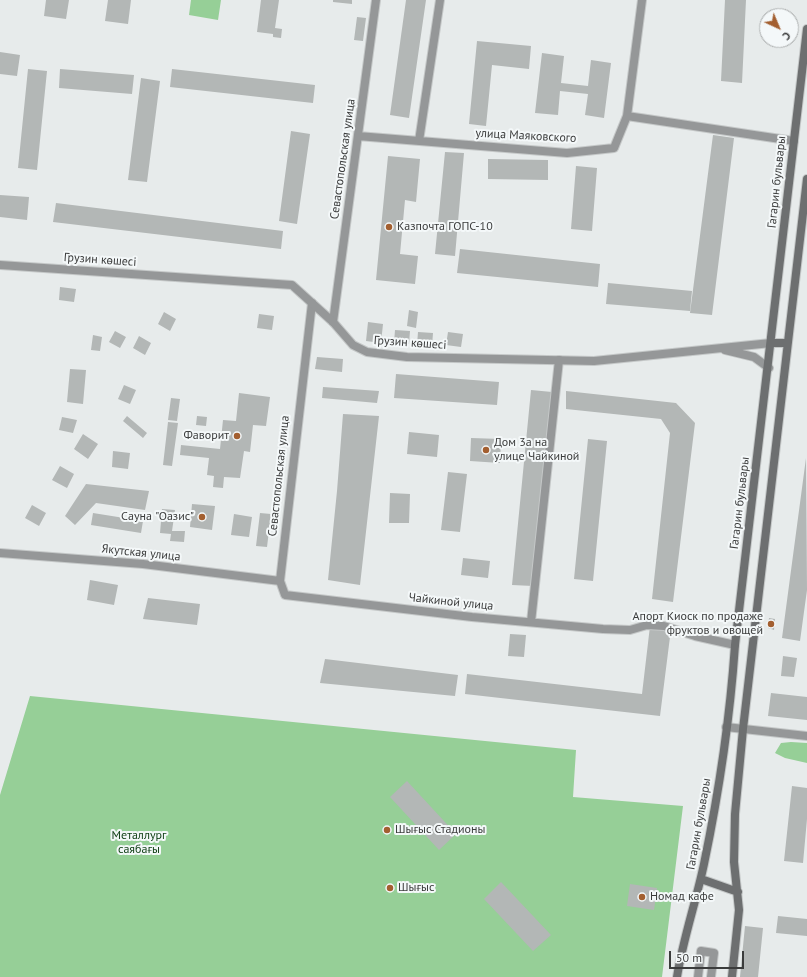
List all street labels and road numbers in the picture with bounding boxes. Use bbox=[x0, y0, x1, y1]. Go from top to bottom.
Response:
street label: Севастопольская улица bbox=[327, 98, 359, 220]
street label: улица Маяковского bbox=[475, 126, 577, 146]
street label: Гагарин бульвары bbox=[765, 135, 789, 229]
street label: Грузин көшесі bbox=[63, 250, 137, 270]
street label: Грузин көшесі bbox=[373, 333, 447, 353]
street label: Севастопольская улица bbox=[265, 415, 293, 537]
street label: Гагарин бульвары bbox=[727, 456, 753, 550]
street label: Якутская улица bbox=[101, 542, 181, 564]
street label: Чайкиной улица bbox=[408, 590, 494, 614]
street label: Гагарин бульвары bbox=[684, 777, 714, 871]

